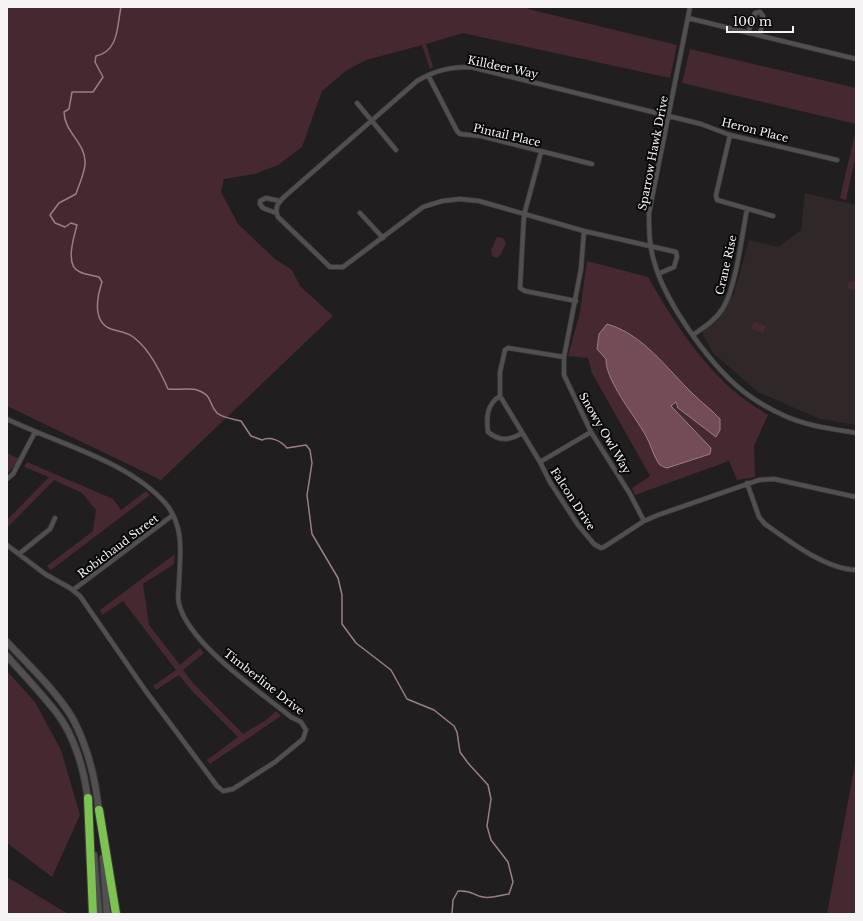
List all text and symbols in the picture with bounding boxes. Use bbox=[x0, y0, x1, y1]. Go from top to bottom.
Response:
scale bar bbox=[727, 8, 793, 34]
text: 100 m bbox=[733, 14, 772, 29]
street label: Killdeer Way bbox=[466, 53, 540, 81]
street label: Sparrow Hawk Drive bbox=[635, 94, 671, 212]
street label: Heron Place bbox=[720, 115, 790, 145]
street label: Pintail Place bbox=[472, 120, 542, 150]
street label: Crane Rise bbox=[712, 234, 740, 296]
street label: Snowy Owl Way bbox=[576, 390, 634, 476]
street label: Falcon Drive bbox=[548, 465, 598, 533]
street label: Robichaud Street bbox=[75, 511, 162, 581]
street label: Timberline Drive bbox=[221, 646, 307, 718]

